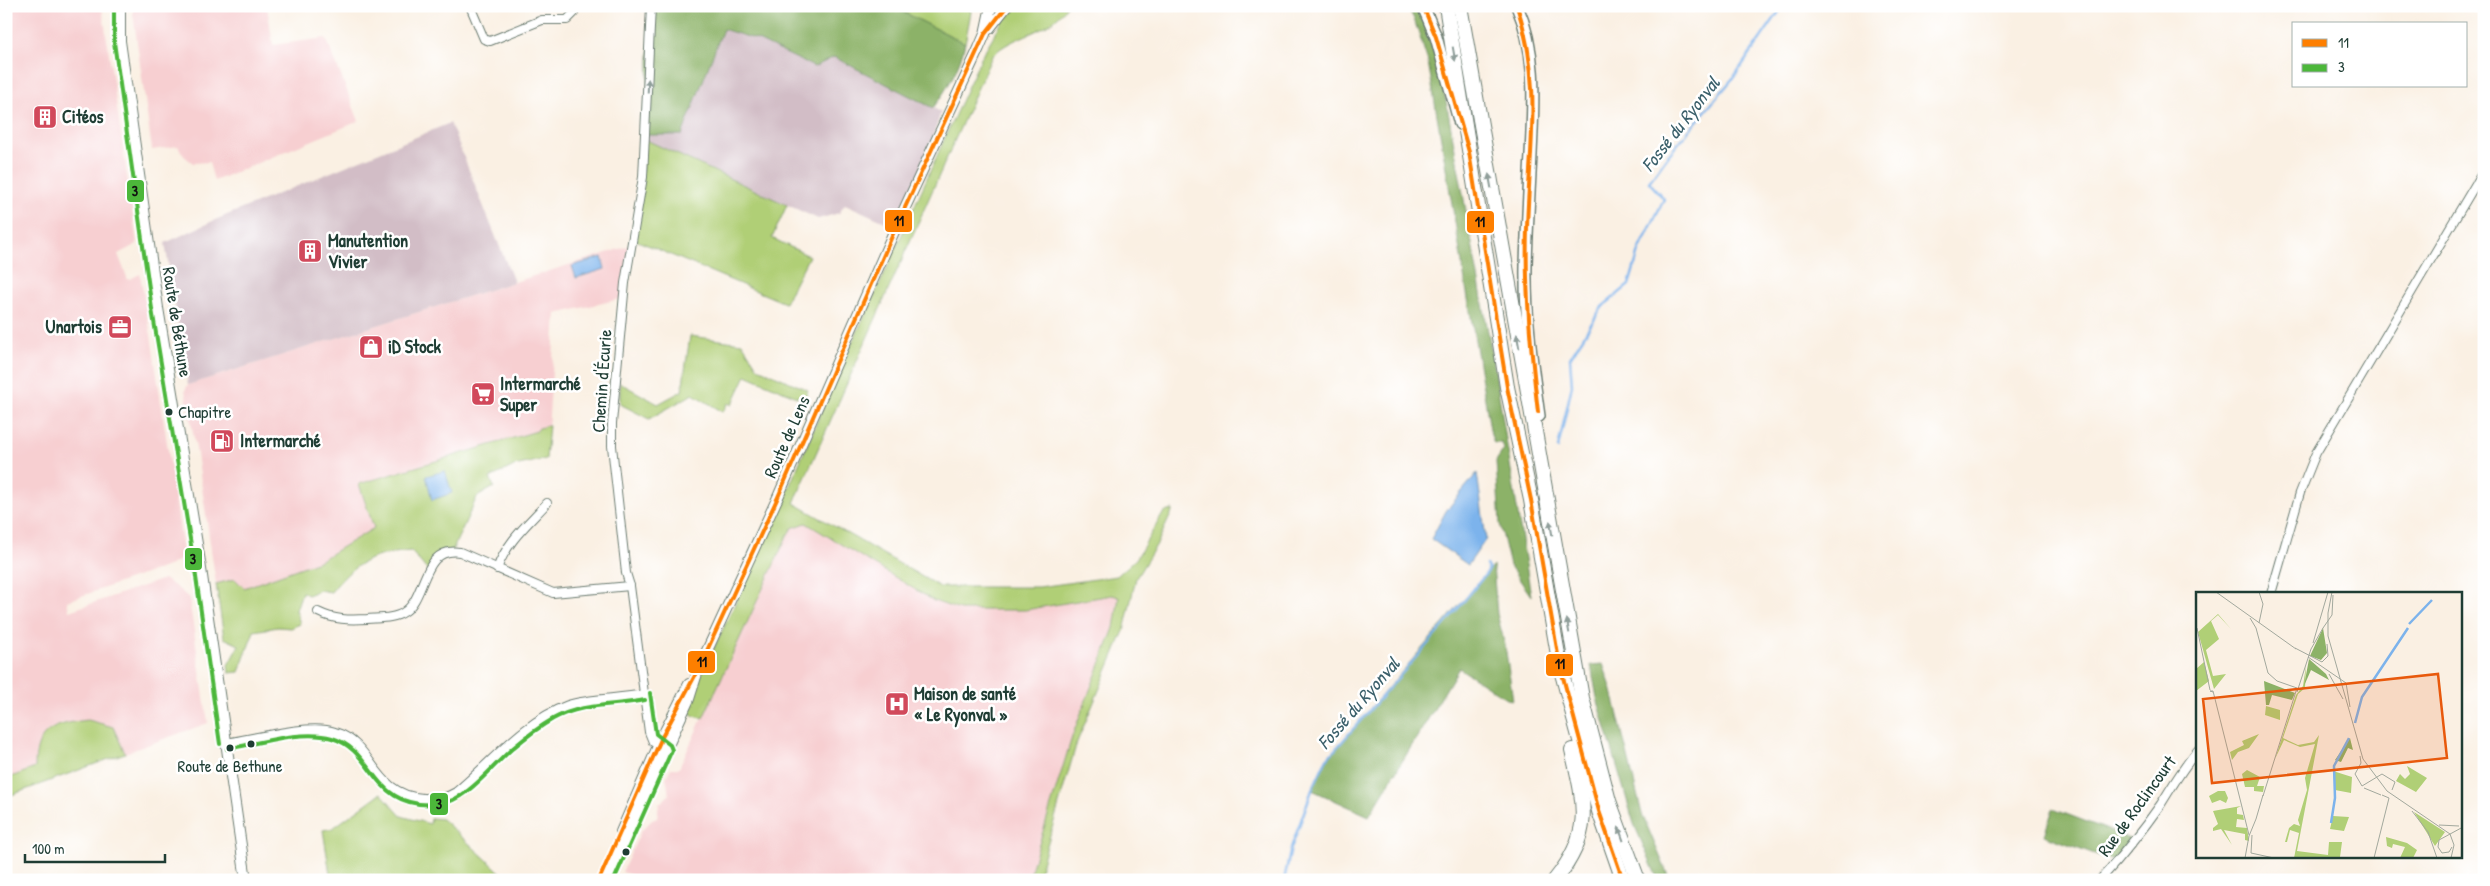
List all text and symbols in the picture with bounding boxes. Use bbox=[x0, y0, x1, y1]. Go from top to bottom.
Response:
legend bbox=[2292, 22, 2468, 88]
text: 11 bbox=[2338, 32, 2349, 53]
one-way arrow bbox=[1450, 47, 1458, 63]
text: 3 bbox=[2338, 56, 2345, 77]
water label: Fossé du Ryonval bbox=[1635, 70, 1726, 177]
one-way arrow bbox=[644, 78, 652, 94]
building icon: Citéos bbox=[32, 104, 58, 130]
place label: Citéos bbox=[62, 104, 104, 129]
one-way arrow bbox=[1486, 173, 1494, 189]
line badge: 3 bbox=[126, 179, 145, 203]
text: 3 bbox=[132, 181, 139, 200]
line badge: 11 bbox=[884, 209, 913, 233]
line badge: 11 bbox=[1466, 210, 1495, 234]
text: 11 bbox=[894, 211, 904, 230]
text: 11 bbox=[1475, 212, 1485, 231]
place label: Manutention Vivier bbox=[328, 228, 408, 274]
building icon: Manutention Vivier bbox=[297, 238, 323, 264]
street label: Route de Béthune bbox=[156, 265, 199, 379]
place label: Unartois bbox=[46, 314, 102, 339]
office icon: Unartois bbox=[107, 314, 133, 340]
street label: Chemin d'Écurie bbox=[585, 329, 618, 433]
one-way arrow bbox=[1514, 333, 1522, 349]
shop icon: iD Stock bbox=[358, 334, 384, 360]
place label: iD Stock bbox=[388, 334, 441, 359]
place label: Intermarché Super bbox=[500, 371, 581, 418]
supermarket icon: Intermarché Super bbox=[470, 381, 496, 407]
street label: Route de Lens bbox=[757, 392, 816, 482]
place label: Chapitre bbox=[178, 400, 232, 423]
marker: Chapitre bbox=[164, 407, 174, 417]
fuel station icon: Intermarché bbox=[209, 428, 235, 454]
place label: Intermarché bbox=[240, 428, 321, 453]
one-way arrow bbox=[1546, 520, 1554, 536]
line badge: 3 bbox=[184, 547, 203, 571]
text: 3 bbox=[190, 549, 197, 568]
inset map bbox=[2196, 592, 2462, 858]
one-way arrow bbox=[1563, 618, 1571, 634]
line badge: 11 bbox=[687, 650, 716, 674]
water label: Fossé du Ryonval bbox=[1311, 651, 1406, 754]
text: 11 bbox=[697, 652, 707, 671]
line badge: 11 bbox=[1545, 653, 1574, 677]
text: 11 bbox=[1555, 654, 1565, 673]
place label: Maison de santé « Le Ryonval » bbox=[914, 681, 1017, 728]
hospital icon: Maison de santé « Le Ryonval » bbox=[884, 691, 910, 717]
unlabelled marker bbox=[246, 739, 256, 749]
marker: Route de Bethune bbox=[225, 743, 235, 753]
street label: Rue de Roclincourt bbox=[2092, 750, 2182, 861]
place label: Route de Bethune bbox=[178, 754, 283, 777]
line badge: 3 bbox=[429, 792, 449, 816]
text: 3 bbox=[436, 794, 443, 813]
one-way arrow bbox=[1617, 826, 1625, 841]
scale bar bbox=[25, 831, 165, 863]
text: 100 m bbox=[32, 838, 65, 859]
unlabelled marker bbox=[621, 847, 631, 857]

